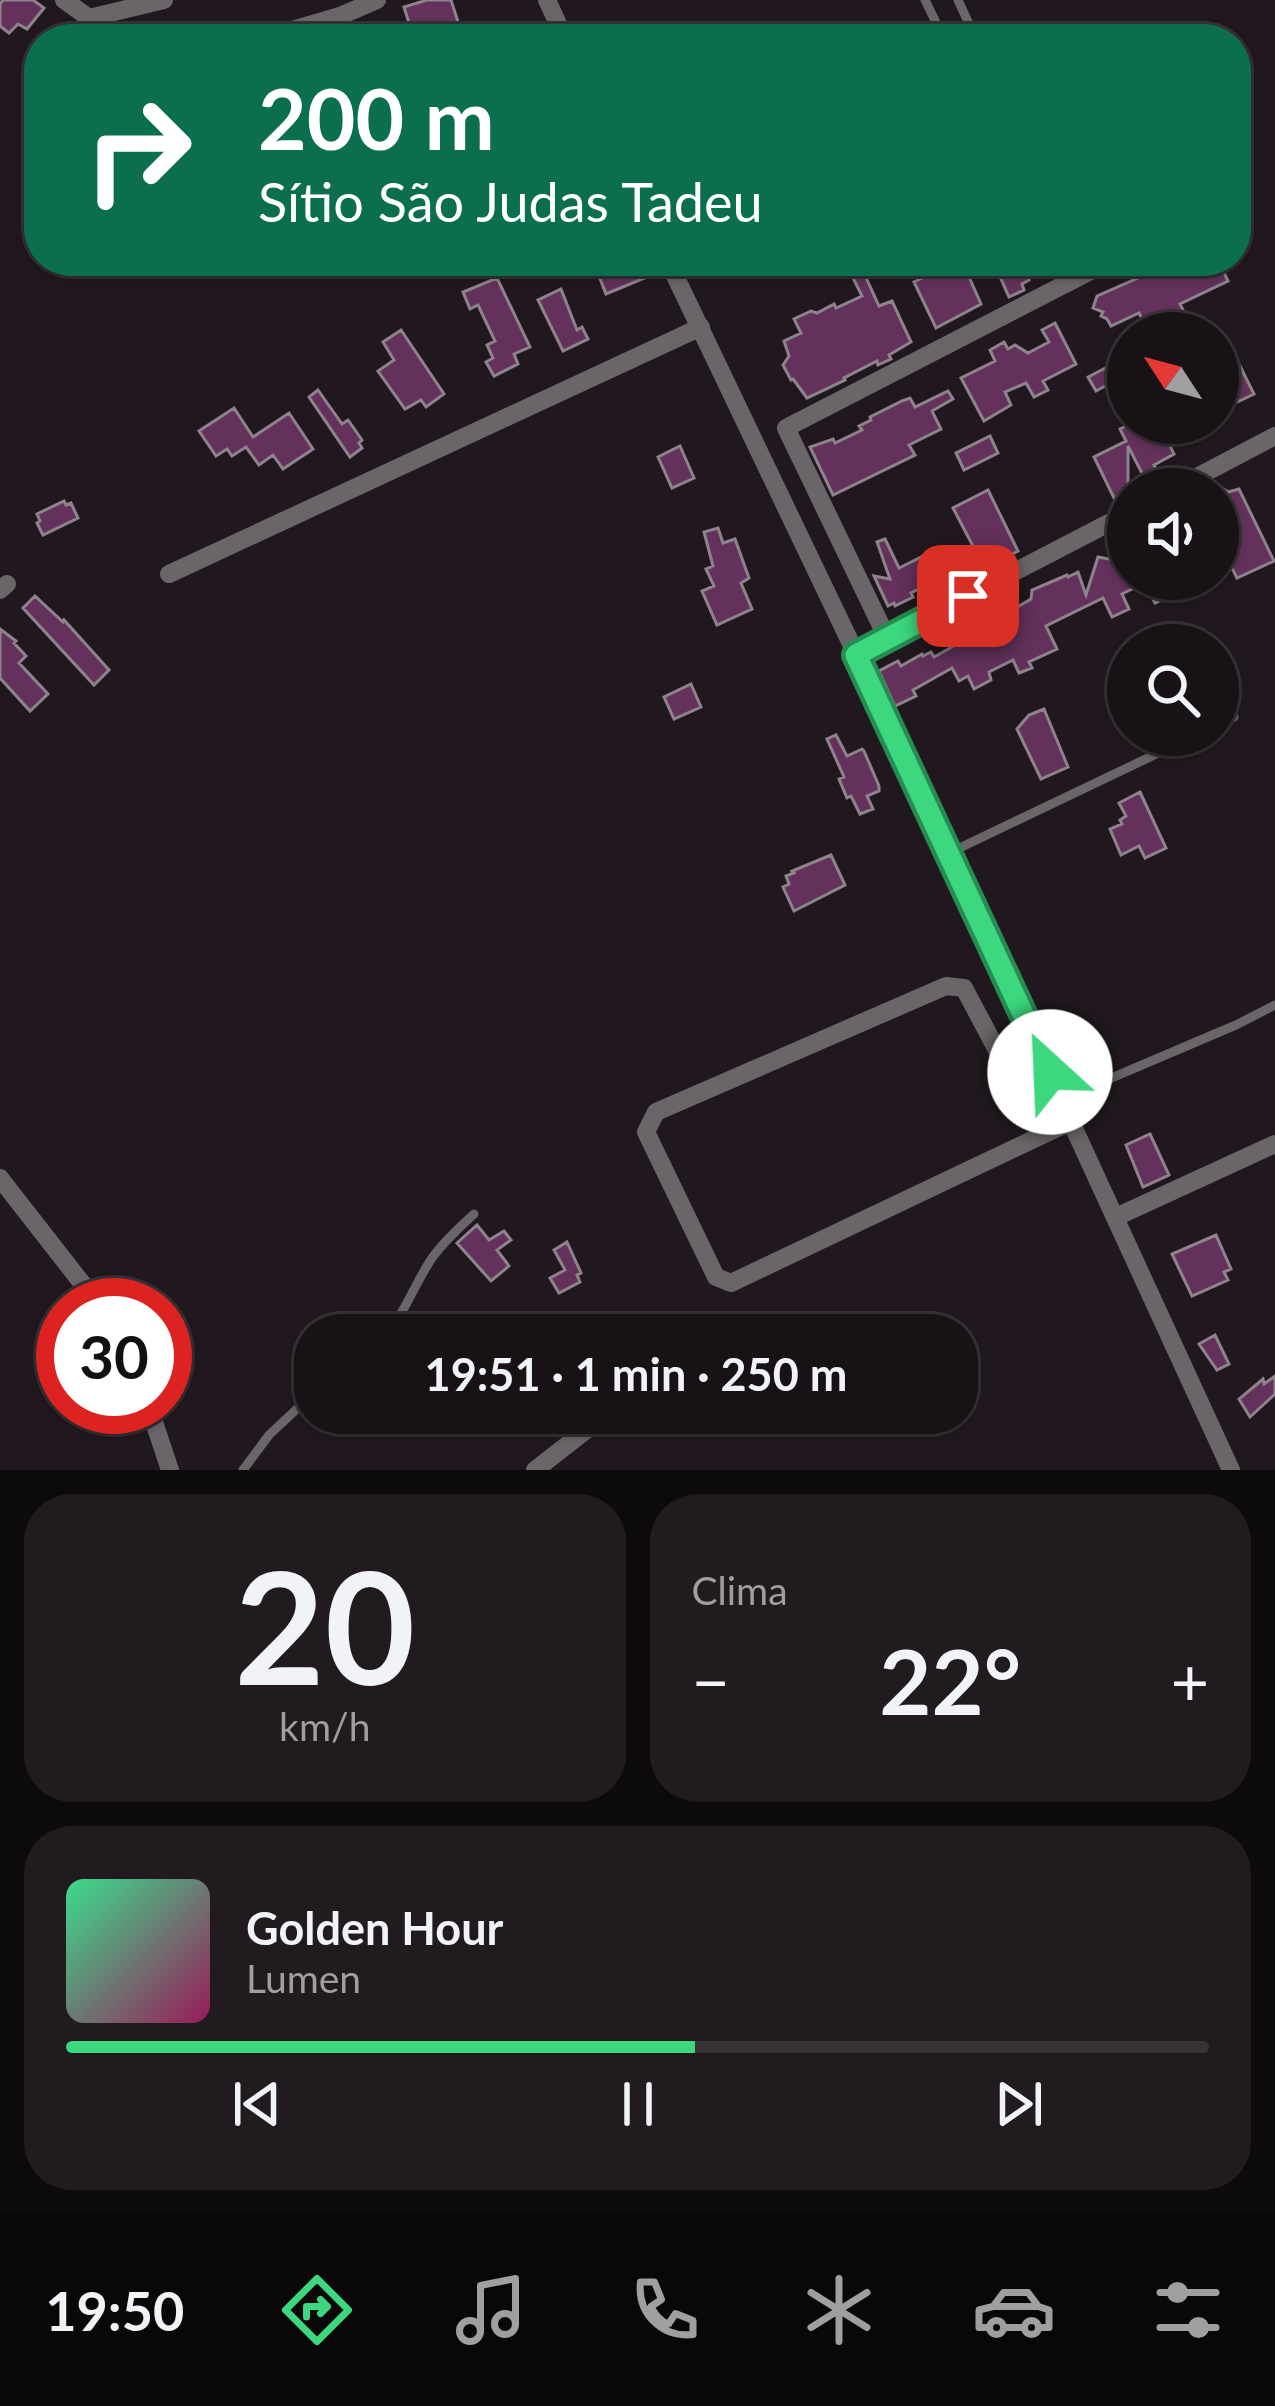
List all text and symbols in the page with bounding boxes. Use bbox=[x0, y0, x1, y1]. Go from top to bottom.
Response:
text: 200 m bbox=[258, 67, 495, 168]
icon: right bbox=[60, 72, 216, 228]
text: Sítio São Judas Tadeu bbox=[258, 169, 763, 234]
north arrow bbox=[1107, 312, 1239, 444]
map controls bbox=[1107, 312, 1239, 756]
button: sound bbox=[1107, 468, 1239, 600]
pin bbox=[917, 545, 1019, 647]
icon: arrive bbox=[935, 563, 1001, 629]
button: search bbox=[1107, 624, 1239, 756]
position arrow bbox=[987, 1009, 1113, 1135]
speed limit sign: 30 bbox=[36, 1278, 192, 1434]
text: 19:51 · 1 min · 250 m bbox=[425, 1347, 847, 1401]
text: 20 bbox=[234, 1531, 415, 1718]
text: Clima bbox=[692, 1567, 788, 1613]
text: 22° bbox=[879, 1626, 1021, 1734]
text: − bbox=[692, 1641, 730, 1720]
text: + bbox=[1171, 1641, 1209, 1720]
text: km/h bbox=[279, 1703, 370, 1749]
text: Golden Hour bbox=[246, 1901, 503, 1955]
text: Lumen bbox=[246, 1955, 361, 2001]
icon: previous bbox=[224, 2071, 290, 2137]
icon: pause bbox=[605, 2071, 671, 2137]
icon: next bbox=[986, 2071, 1052, 2137]
icon: directions bbox=[275, 2268, 359, 2352]
icon: music bbox=[449, 2268, 533, 2352]
icon: phone bbox=[623, 2268, 707, 2352]
icon: climate bbox=[797, 2268, 881, 2352]
icon: car bbox=[972, 2268, 1056, 2352]
icon: filters bbox=[1146, 2268, 1230, 2352]
text: 19:50 bbox=[45, 2278, 184, 2343]

